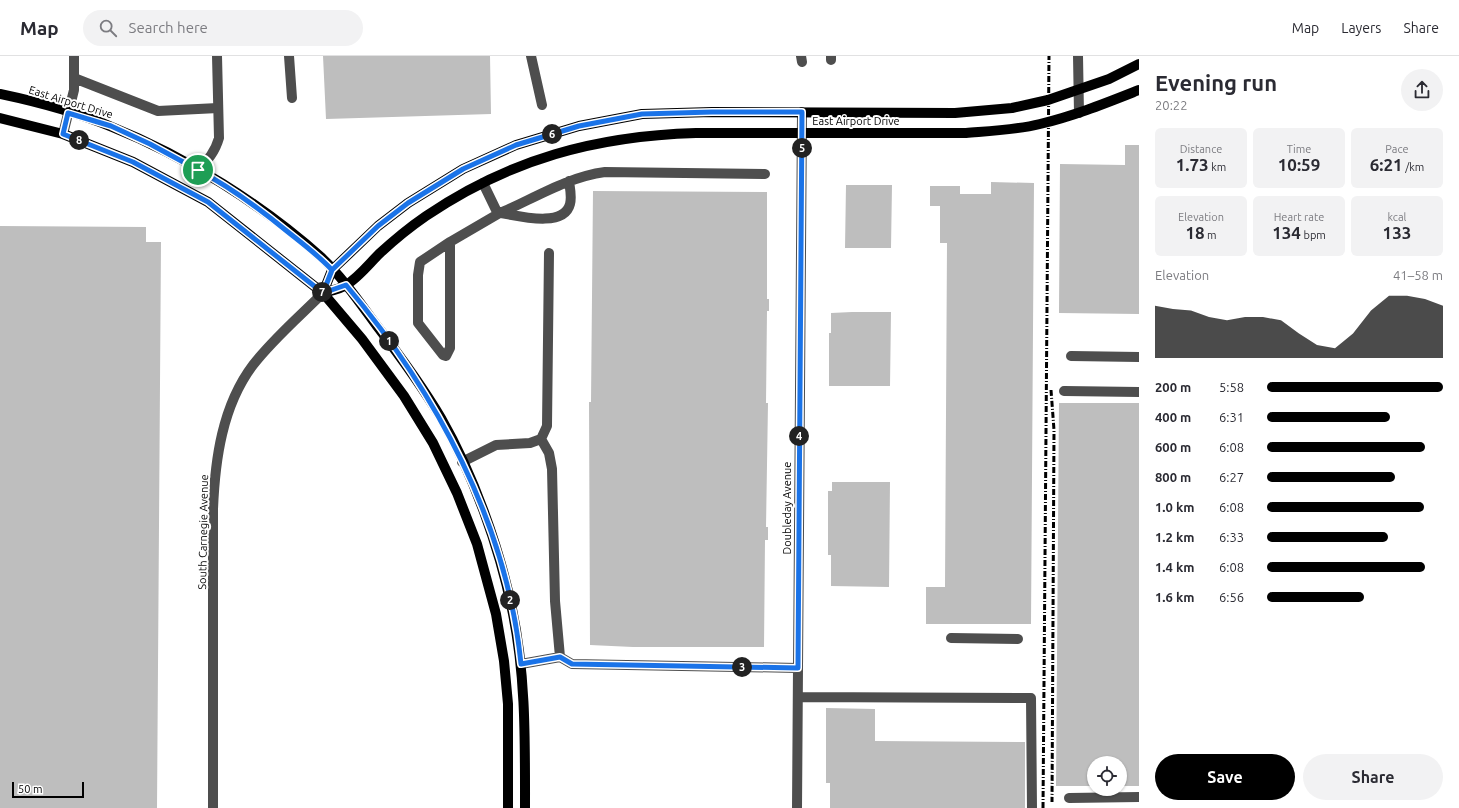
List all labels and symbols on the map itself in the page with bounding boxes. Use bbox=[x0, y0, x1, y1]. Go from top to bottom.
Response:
street label: East Airport Drive bbox=[27, 83, 115, 121]
street label: East Airport Drive bbox=[812, 115, 900, 127]
pin: 6 bbox=[542, 124, 562, 144]
pin: 8 bbox=[69, 130, 89, 150]
pin: 5 bbox=[792, 138, 812, 158]
pin bbox=[181, 153, 215, 187]
pin: 7 bbox=[312, 282, 332, 302]
pin: 1 bbox=[379, 331, 399, 351]
pin: 4 bbox=[789, 426, 809, 446]
street label: Doubleday Avenue bbox=[781, 462, 793, 554]
street label: South Carnegie Avenue bbox=[196, 474, 210, 590]
pin: 2 bbox=[500, 590, 520, 610]
pin: 3 bbox=[732, 657, 752, 677]
scale bar bbox=[12, 780, 84, 799]

